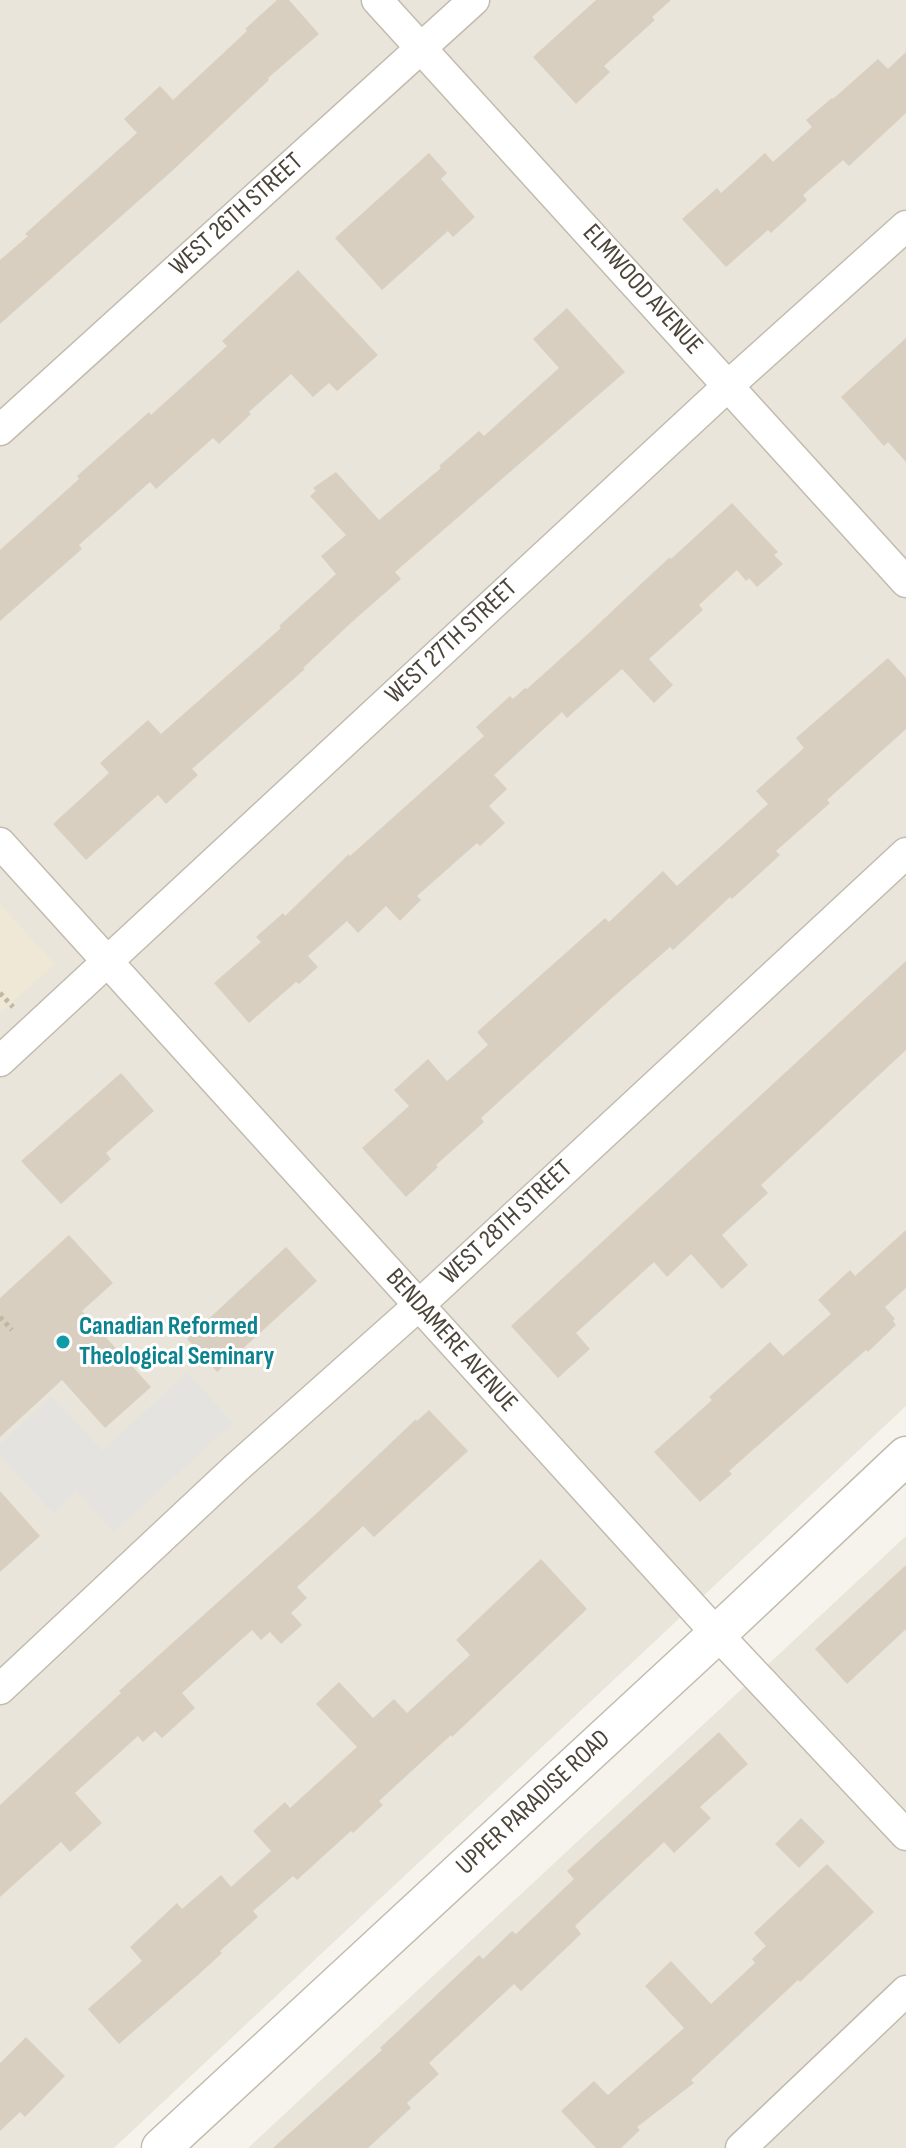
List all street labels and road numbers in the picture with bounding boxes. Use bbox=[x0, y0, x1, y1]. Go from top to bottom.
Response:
street label: WEST 26TH STREET bbox=[164, 147, 310, 283]
street label: ELMWOOD AVENUE bbox=[575, 218, 709, 362]
street label: WEST 27TH STREET bbox=[380, 573, 524, 711]
street label: WEST 28TH STREET bbox=[435, 1154, 579, 1292]
street label: BENDAMERE AVENUE bbox=[379, 1263, 523, 1419]
street label: UPPER PARADISE ROAD bbox=[451, 1724, 617, 1882]

